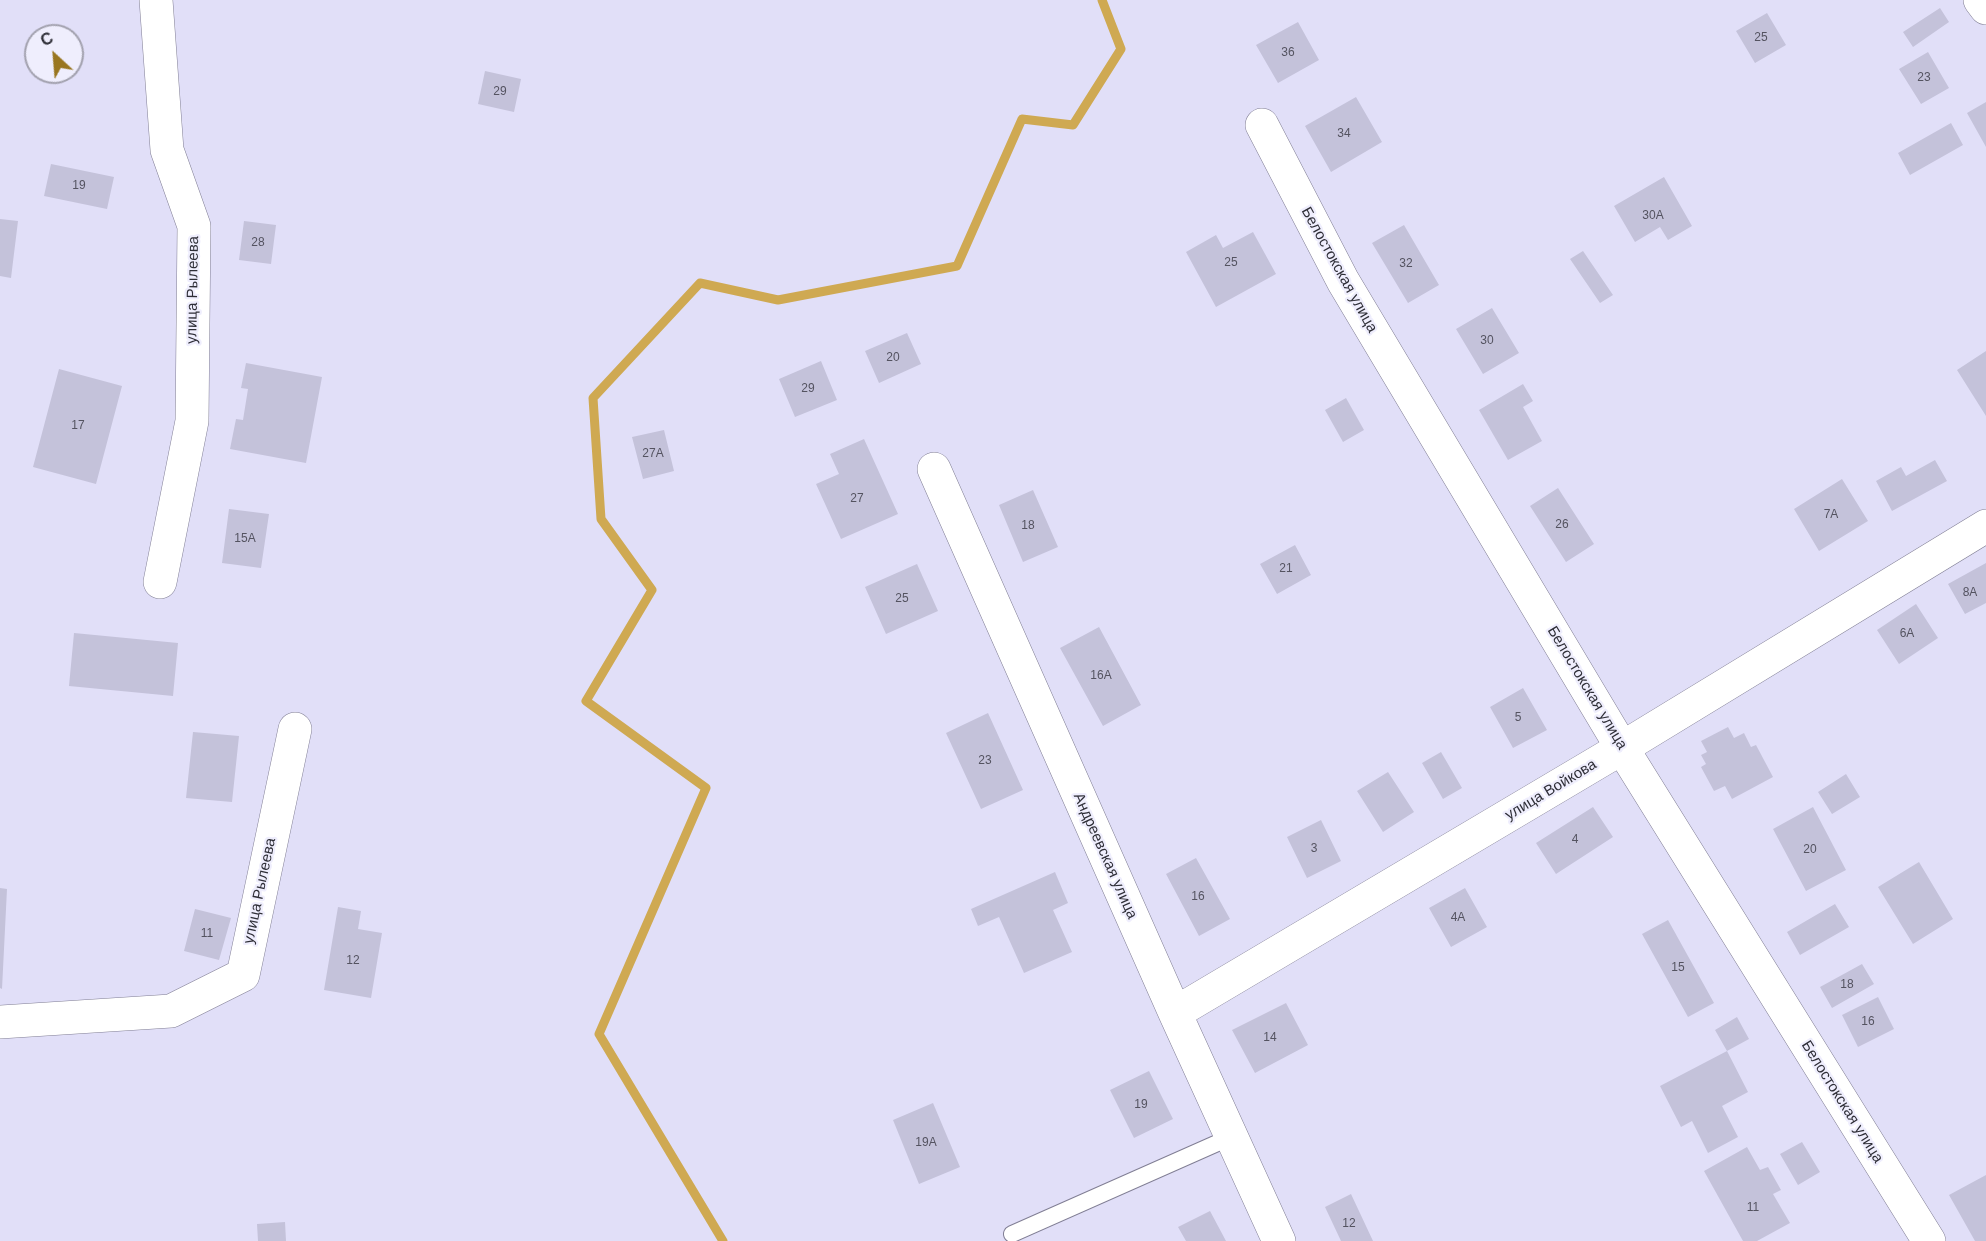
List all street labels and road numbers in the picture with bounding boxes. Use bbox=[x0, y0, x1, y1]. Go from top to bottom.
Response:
street label: Белостокская улица bbox=[1297, 204, 1381, 336]
street label: улица Рылеева bbox=[183, 236, 203, 344]
street label: Белостокская улица bbox=[1543, 623, 1631, 753]
street label: улица Войкова bbox=[1502, 756, 1600, 824]
street label: Андреевская улица bbox=[1069, 790, 1141, 922]
street label: улица Рылеева bbox=[240, 836, 280, 946]
street label: Белостокская улица bbox=[1797, 1038, 1887, 1166]

